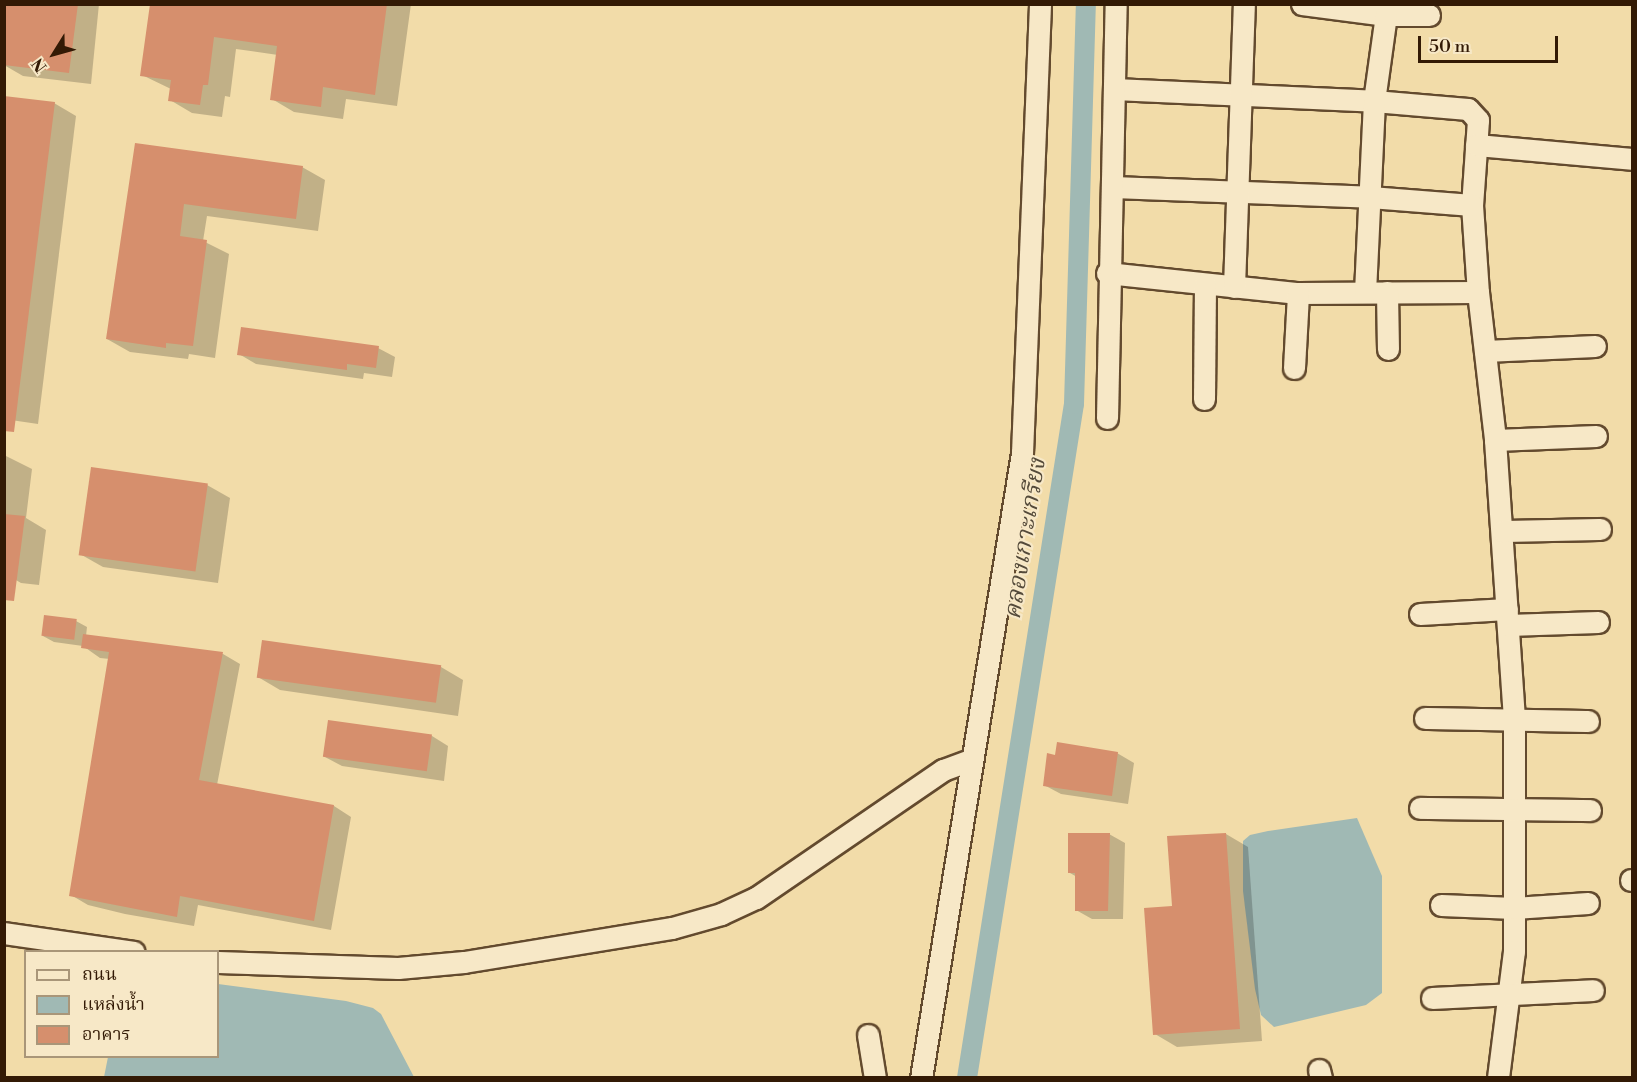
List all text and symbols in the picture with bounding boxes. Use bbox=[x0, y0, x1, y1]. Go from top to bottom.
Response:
north arrow bbox=[24, 24, 84, 84]
scale bar bbox=[1421, 24, 1560, 62]
text: 50 m bbox=[1429, 35, 1470, 58]
text: N bbox=[28, 54, 51, 76]
water label: คลองเกาะเกรียง bbox=[999, 456, 1053, 622]
legend bbox=[24, 950, 219, 1058]
text: ถนน bbox=[82, 963, 117, 986]
text: แหล่งน้ำ bbox=[82, 993, 145, 1016]
text: อาคาร bbox=[82, 1023, 131, 1046]

